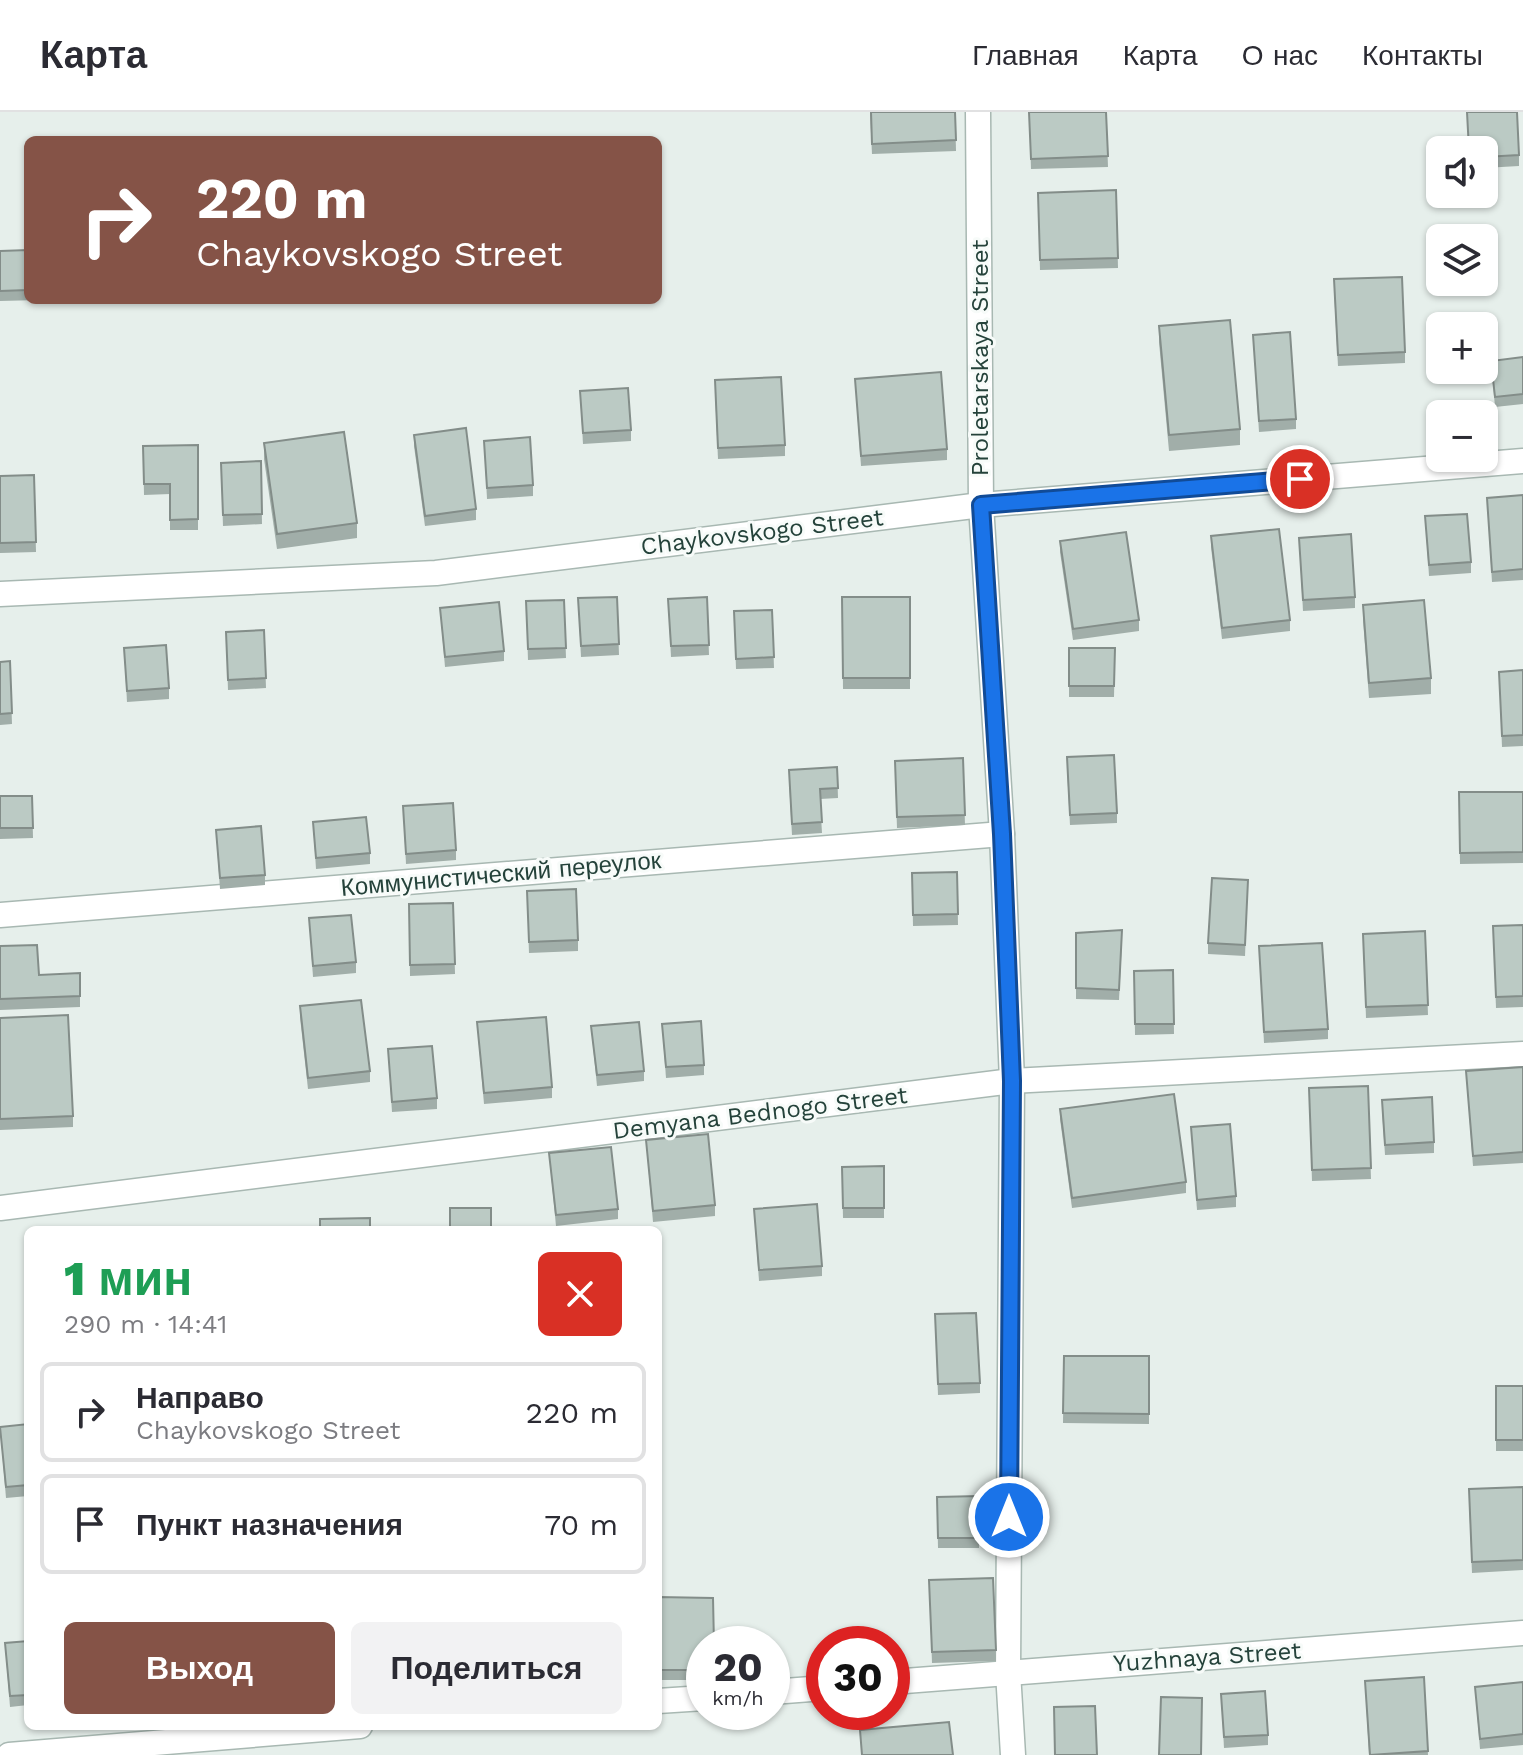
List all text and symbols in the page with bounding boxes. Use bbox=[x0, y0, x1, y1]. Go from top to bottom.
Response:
text: Карта bbox=[40, 33, 147, 77]
text: Главная bbox=[972, 39, 1079, 72]
text: Карта bbox=[1123, 39, 1198, 72]
text: О нас bbox=[1242, 39, 1318, 72]
text: Контакты bbox=[1362, 39, 1483, 72]
map controls bbox=[1426, 136, 1498, 472]
button: sound bbox=[1426, 136, 1498, 208]
text: 220 m bbox=[196, 166, 368, 232]
icon: right bbox=[64, 168, 168, 272]
button: layers bbox=[1426, 224, 1498, 296]
text: Chaykovskogo Street bbox=[196, 233, 562, 275]
street label: Proletarskaya Street bbox=[966, 240, 994, 476]
button: + bbox=[1426, 312, 1498, 384]
button: − bbox=[1426, 400, 1498, 472]
pin bbox=[1266, 445, 1334, 513]
icon: arrive bbox=[1278, 457, 1322, 501]
street label: Chaykovskogo Street bbox=[639, 503, 885, 561]
street label: Коммунистический переулок bbox=[340, 846, 663, 902]
street label: Demyana Bednogo Street bbox=[611, 1081, 909, 1145]
text: 1 мин bbox=[64, 1250, 192, 1307]
button: close bbox=[538, 1252, 622, 1336]
text: 290 m · 14:41 bbox=[64, 1309, 227, 1339]
text: Направо bbox=[136, 1380, 264, 1415]
icon: right bbox=[68, 1390, 112, 1434]
text: 220 m bbox=[526, 1395, 618, 1430]
text: Chaykovskogo Street bbox=[136, 1415, 401, 1445]
position arrow bbox=[967, 1475, 1051, 1559]
icon: arrive bbox=[68, 1502, 112, 1546]
text: Пункт назначения bbox=[136, 1507, 403, 1542]
text: 70 m bbox=[544, 1507, 618, 1542]
button: Выход bbox=[64, 1622, 335, 1714]
button: Поделиться bbox=[351, 1622, 622, 1714]
speed limit sign: 30 bbox=[806, 1626, 910, 1730]
street label: Yuzhnaya Street bbox=[1112, 1636, 1302, 1678]
text: 20 bbox=[713, 1644, 763, 1691]
text: km/h bbox=[712, 1686, 764, 1710]

